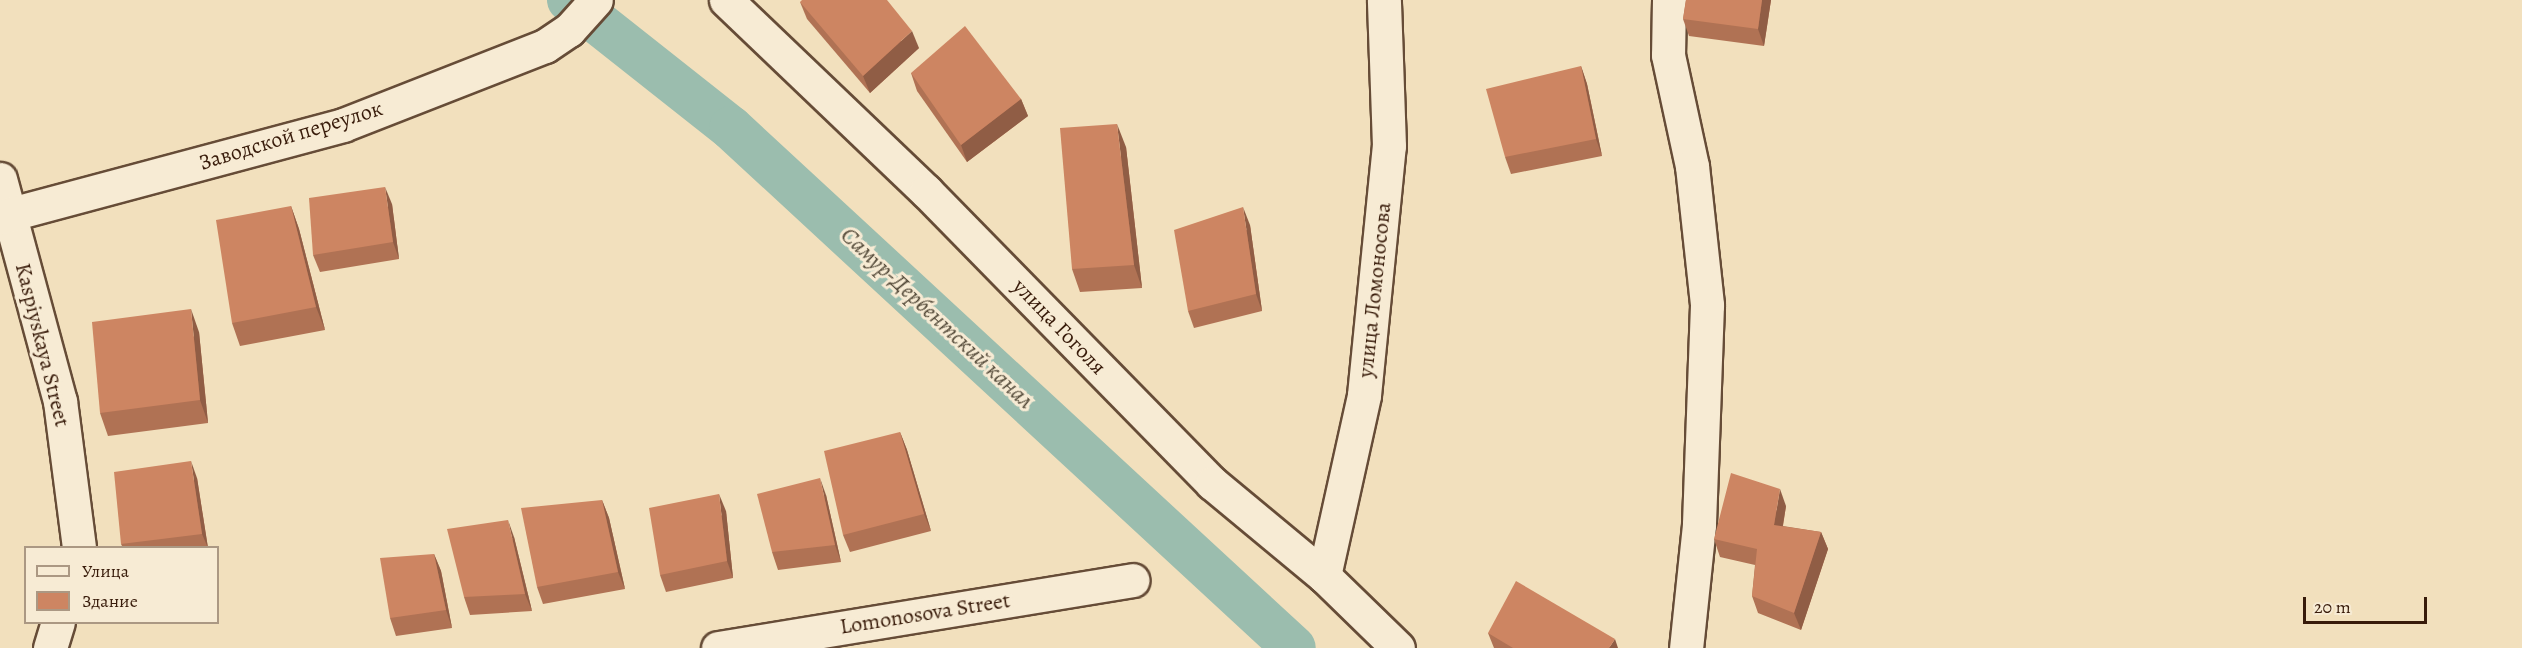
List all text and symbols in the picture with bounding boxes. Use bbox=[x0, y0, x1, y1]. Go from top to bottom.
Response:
street label: Заводской переулок bbox=[196, 96, 386, 176]
street label: улица Ломоносова bbox=[1353, 201, 1397, 379]
water label: Самур-Дербентский канал bbox=[835, 221, 1039, 415]
street label: Kaspiyskaya Street bbox=[9, 260, 75, 430]
street label: улица Гоголя bbox=[1007, 274, 1111, 380]
legend bbox=[24, 546, 219, 624]
text: Улица bbox=[82, 559, 129, 583]
scale bar bbox=[2306, 585, 2430, 623]
street label: Lomonosova Street bbox=[838, 588, 1012, 640]
text: Здание bbox=[82, 589, 138, 613]
text: 20 m bbox=[2314, 595, 2351, 619]

